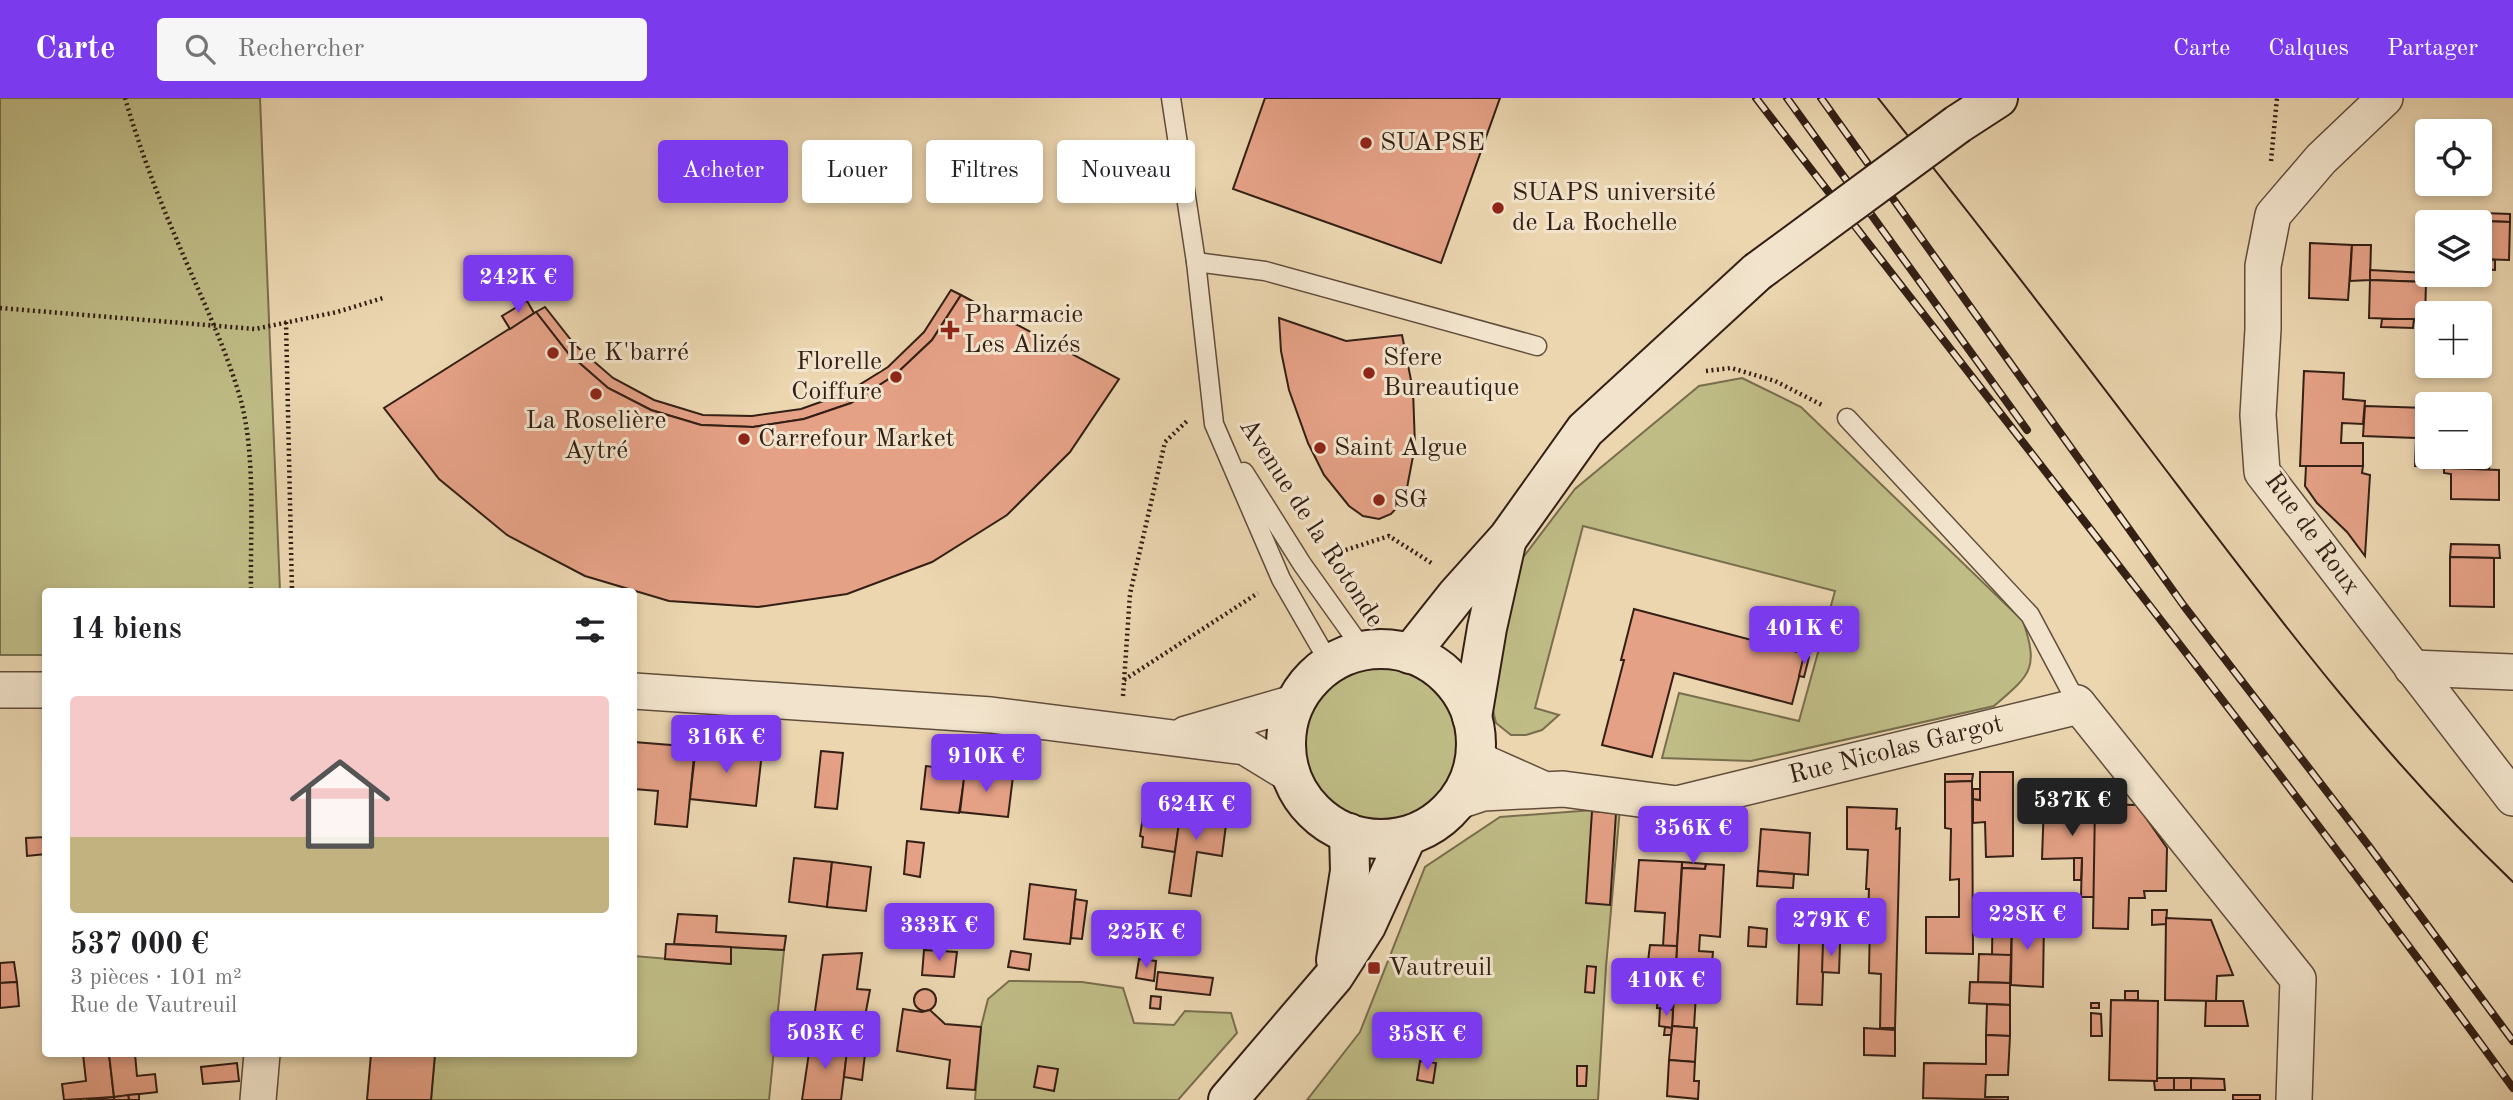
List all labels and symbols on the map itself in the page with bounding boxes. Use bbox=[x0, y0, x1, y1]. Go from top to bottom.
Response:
place label: SUAPSE bbox=[1380, 130, 1485, 156]
marker: SUAPSE bbox=[1358, 135, 1374, 151]
place label: SUAPS université de La Rochelle bbox=[1512, 180, 1716, 236]
marker: SUAPS université de La Rochelle bbox=[1490, 200, 1506, 216]
pin: 242K € bbox=[461, 256, 575, 315]
place label: Pharmacie Les Alizés bbox=[964, 302, 1083, 358]
marker: Pharmacie Les Alizés bbox=[942, 322, 958, 338]
place label: Le K'barré bbox=[567, 340, 689, 366]
marker: Le K'barré bbox=[545, 345, 561, 361]
place label: Sfere Bureautique bbox=[1383, 345, 1519, 401]
place label: Florelle Coiffure bbox=[791, 349, 882, 405]
marker: Sfere Bureautique bbox=[1361, 365, 1377, 381]
marker: Florelle Coiffure bbox=[888, 369, 904, 385]
marker: La Roselière Aytré bbox=[588, 386, 604, 402]
place label: La Roselière Aytré bbox=[526, 408, 666, 464]
street label: Avenue de la Rotonde bbox=[1234, 414, 1388, 632]
place label: Carrefour Market bbox=[758, 426, 955, 452]
marker: Carrefour Market bbox=[736, 431, 752, 447]
place label: Saint Algue bbox=[1334, 435, 1467, 461]
marker: Saint Algue bbox=[1312, 440, 1328, 456]
street label: Rue de Roux bbox=[2259, 468, 2365, 600]
place label: SG bbox=[1393, 487, 1428, 513]
marker: SG bbox=[1371, 492, 1387, 508]
pin: 401K € bbox=[1747, 606, 1861, 666]
street label: Rue Nicolas Gargot bbox=[1786, 711, 2006, 789]
pin: 316K € bbox=[669, 716, 783, 775]
pin: 910K € bbox=[929, 734, 1043, 794]
pin: 537K € bbox=[2015, 778, 2129, 838]
pin: 624K € bbox=[1139, 782, 1253, 842]
pin: 356K € bbox=[1636, 806, 1750, 866]
pin: 228K € bbox=[1970, 892, 2084, 952]
pin: 279K € bbox=[1774, 898, 1888, 958]
pin: 333K € bbox=[882, 904, 996, 963]
pin: 225K € bbox=[1089, 910, 1203, 970]
place label: Vautreuil bbox=[1388, 955, 1492, 981]
pin: 410K € bbox=[1609, 958, 1723, 1018]
marker: Vautreuil bbox=[1366, 960, 1382, 976]
pin: 503K € bbox=[768, 1012, 882, 1071]
pin: 358K € bbox=[1370, 1012, 1484, 1072]

